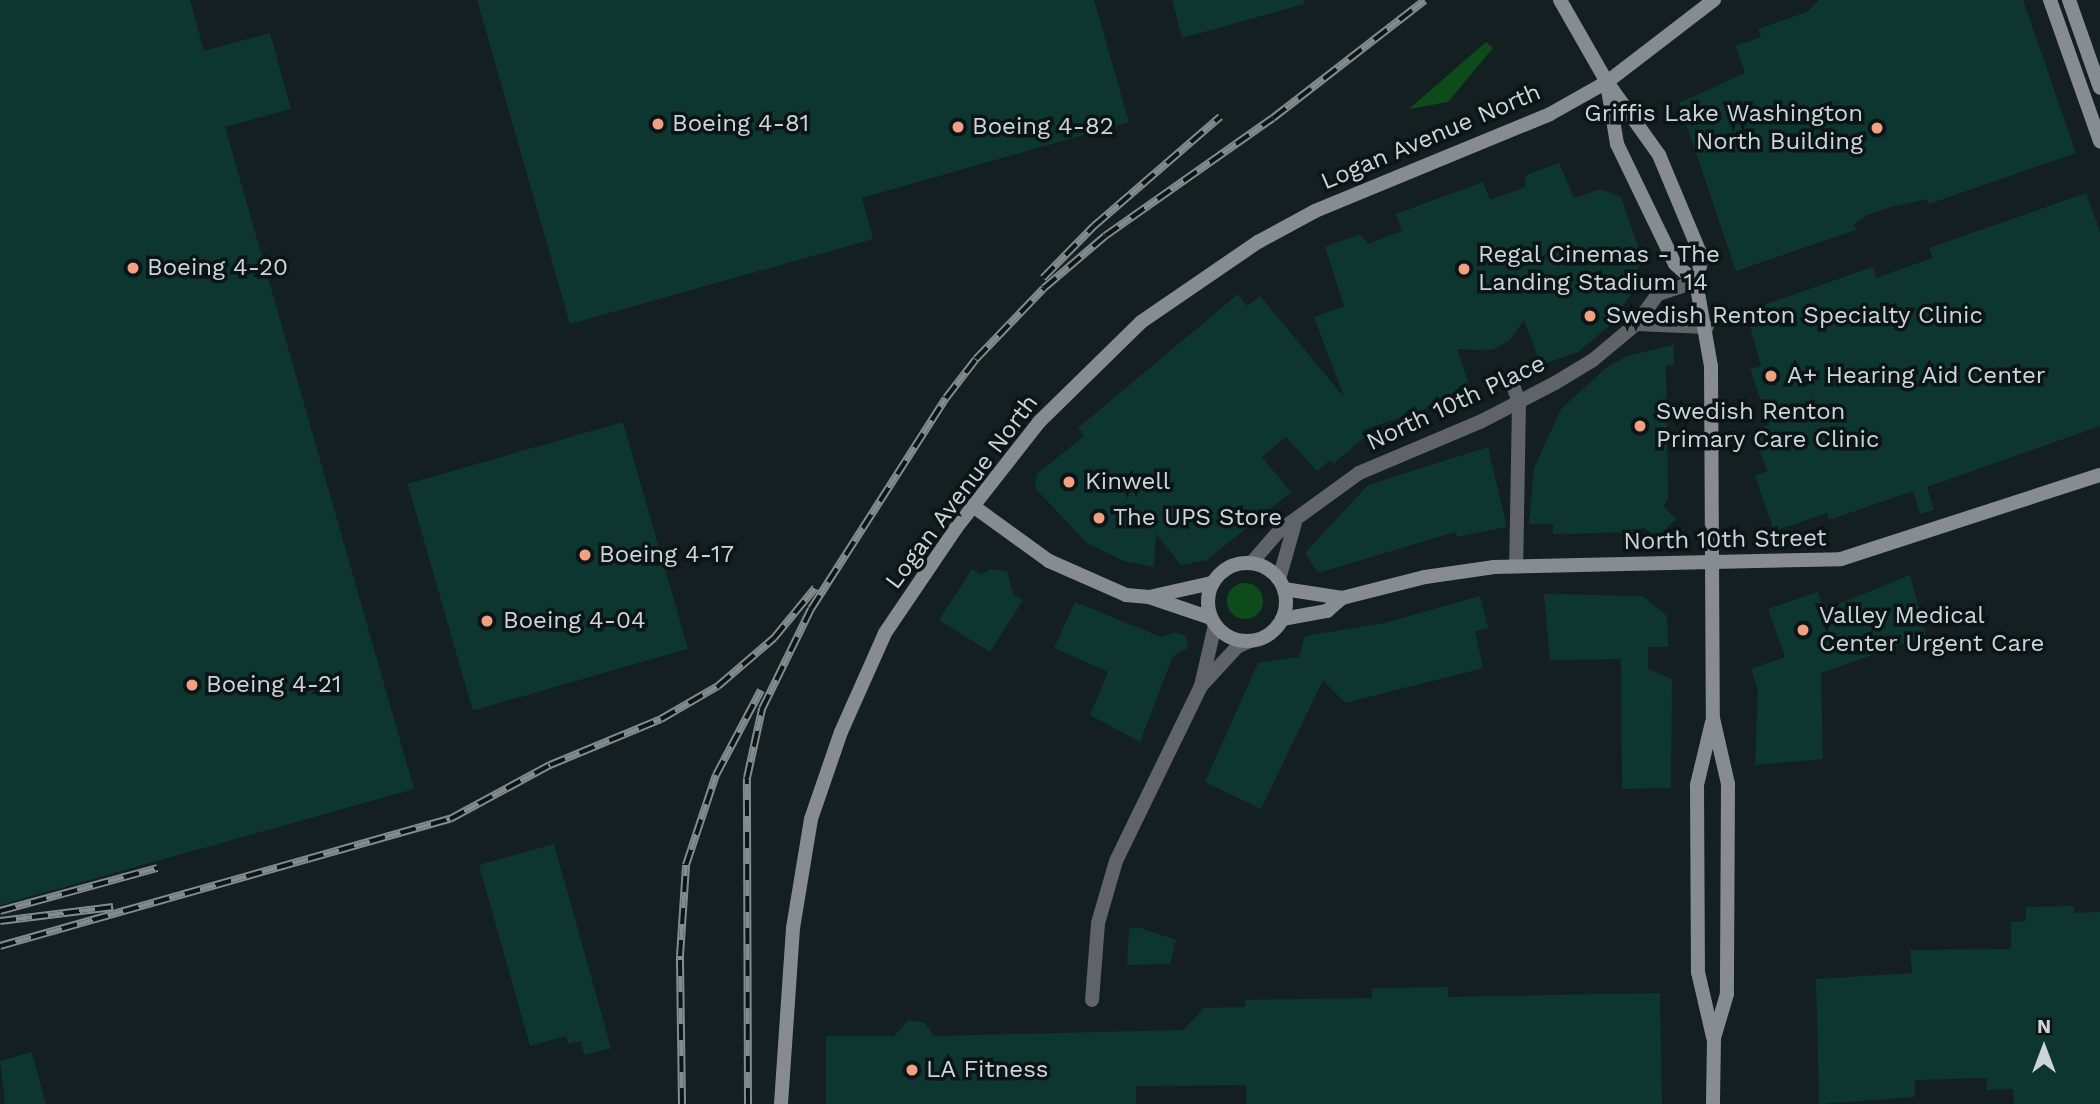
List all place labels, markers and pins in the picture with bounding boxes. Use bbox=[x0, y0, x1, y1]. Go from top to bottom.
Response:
place label: Griffis Lake Washington North Building bbox=[1584, 100, 1863, 156]
place label: Boeing 4-81 bbox=[672, 110, 809, 138]
place label: Boeing 4-82 bbox=[972, 113, 1114, 141]
marker: Boeing 4-81 bbox=[650, 116, 666, 132]
marker: Boeing 4-82 bbox=[950, 119, 966, 135]
marker: Griffis Lake Washington North Building bbox=[1869, 120, 1885, 136]
place label: Regal Cinemas - The Landing Stadium 14 bbox=[1478, 241, 1721, 297]
place label: Boeing 4-20 bbox=[147, 254, 288, 282]
marker: Boeing 4-20 bbox=[125, 260, 141, 276]
marker: Regal Cinemas - The Landing Stadium 14 bbox=[1456, 261, 1472, 277]
place label: Swedish Renton Specialty Clinic bbox=[1606, 302, 1984, 330]
marker: Swedish Renton Specialty Clinic bbox=[1580, 306, 1600, 326]
place label: A+ Hearing Aid Center bbox=[1787, 362, 2047, 390]
marker: A+ Hearing Aid Center bbox=[1761, 366, 1781, 386]
place label: Swedish Renton Primary Care Clinic bbox=[1656, 398, 1880, 454]
marker: Swedish Renton Primary Care Clinic bbox=[1630, 416, 1650, 436]
place label: Kinwell bbox=[1085, 468, 1170, 496]
marker: Kinwell bbox=[1059, 472, 1079, 492]
place label: The UPS Store bbox=[1113, 504, 1282, 532]
marker: The UPS Store bbox=[1091, 510, 1107, 526]
place label: Boeing 4-17 bbox=[599, 541, 734, 569]
marker: Boeing 4-17 bbox=[577, 547, 593, 563]
place label: Valley Medical Center Urgent Care bbox=[1819, 602, 2045, 658]
place label: Boeing 4-04 bbox=[503, 607, 646, 635]
marker: Boeing 4-04 bbox=[477, 611, 497, 631]
marker: Valley Medical Center Urgent Care bbox=[1793, 620, 1813, 640]
place label: Boeing 4-21 bbox=[206, 671, 341, 699]
marker: Boeing 4-21 bbox=[184, 677, 200, 693]
place label: LA Fitness bbox=[926, 1056, 1049, 1084]
marker: LA Fitness bbox=[904, 1062, 920, 1078]

